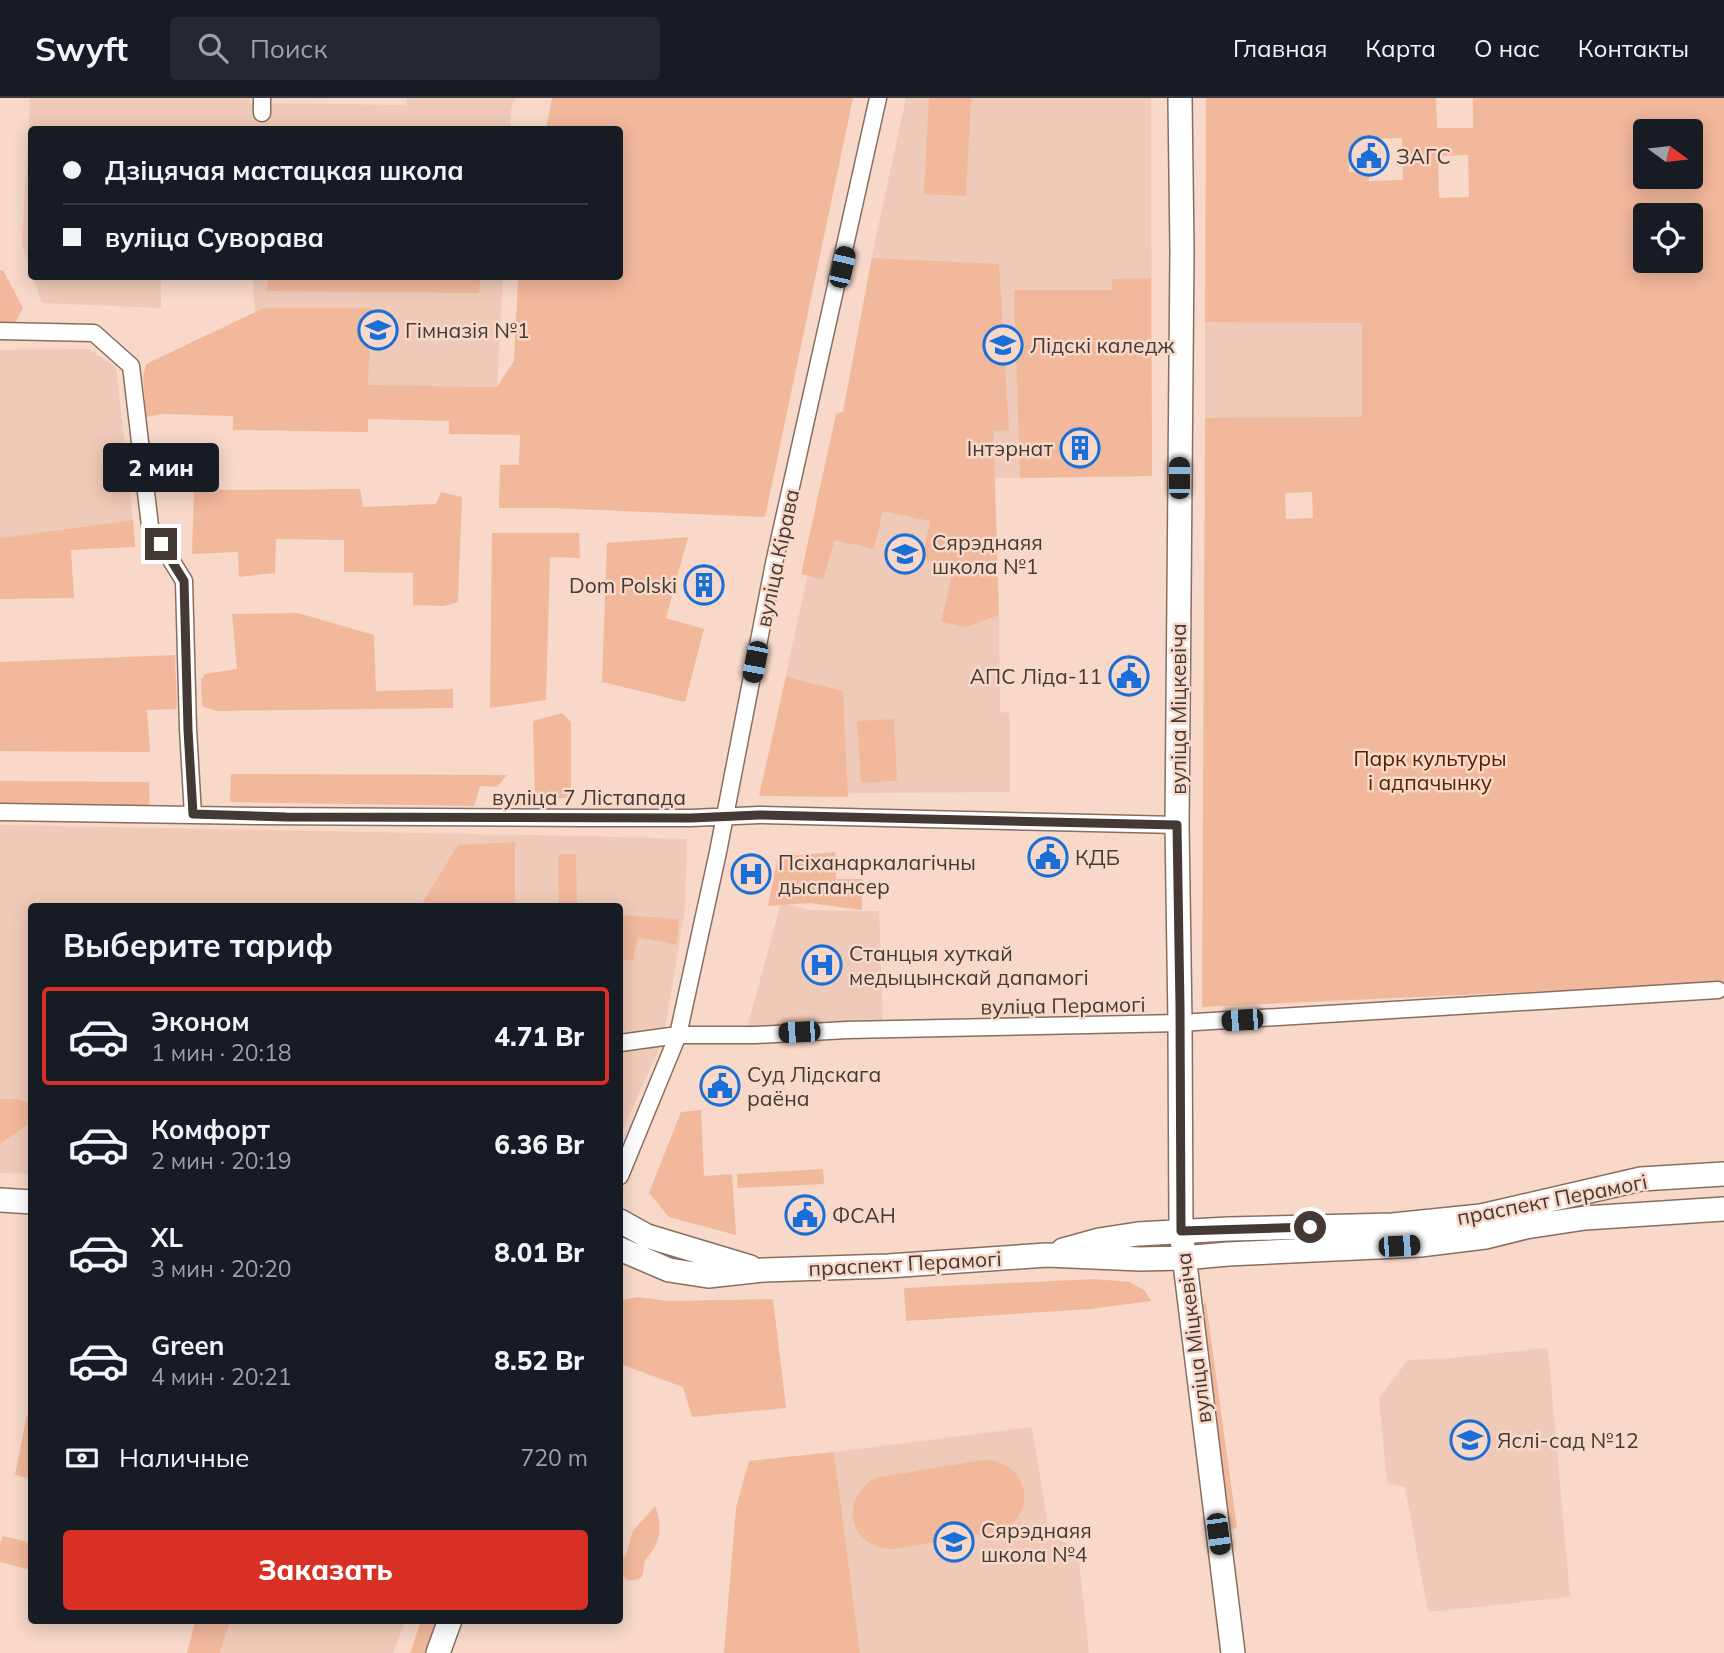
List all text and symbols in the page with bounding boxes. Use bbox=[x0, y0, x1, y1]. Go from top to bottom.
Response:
search box bbox=[170, 17, 660, 80]
text: Swyft bbox=[35, 28, 128, 69]
icon: search bbox=[194, 29, 232, 67]
text: Поиск bbox=[250, 32, 328, 65]
text: Главная bbox=[1233, 33, 1327, 63]
text: Карта bbox=[1365, 33, 1436, 63]
text: О нас bbox=[1474, 33, 1540, 63]
text: Контакты bbox=[1578, 33, 1689, 63]
north arrow bbox=[1633, 119, 1703, 189]
map controls bbox=[1633, 119, 1703, 273]
public building icon: ЗАГС bbox=[1348, 135, 1390, 177]
place label: ЗАГС bbox=[1396, 143, 1451, 169]
text: Дзіцячая мастацкая школа bbox=[105, 154, 464, 187]
button: locate bbox=[1633, 203, 1703, 273]
text: вуліца Суворава bbox=[105, 221, 324, 254]
car bbox=[828, 244, 857, 290]
school or university icon: Гімназія №1 bbox=[357, 309, 399, 351]
place label: Гімназія №1 bbox=[405, 317, 530, 343]
school or university icon: Лідскі каледж bbox=[982, 324, 1024, 366]
place label: Лідскі каледж bbox=[1030, 332, 1174, 358]
building icon: Інтэрнат bbox=[1059, 427, 1101, 469]
place label: Інтэрнат bbox=[967, 435, 1053, 461]
callout: 2 мин bbox=[103, 442, 219, 492]
text: 2 мин bbox=[128, 453, 194, 482]
car bbox=[1169, 457, 1190, 499]
street label: вуліца Кірава bbox=[750, 487, 804, 629]
route end bbox=[145, 528, 177, 560]
place label: Сярэднаяя школа №1 bbox=[932, 529, 1043, 579]
school or university icon: Сярэднаяя школа №1 bbox=[884, 533, 926, 575]
building icon: Dom Polski bbox=[683, 564, 725, 606]
place label: Dom Polski bbox=[569, 572, 677, 598]
street label: вуліца Міцкевіча bbox=[1165, 623, 1191, 795]
car bbox=[741, 639, 770, 685]
public building icon: АПС Ліда-11 bbox=[1108, 655, 1150, 697]
place label: АПС Ліда-11 bbox=[970, 663, 1102, 689]
park label: Парк культуры і адпачынку bbox=[1353, 745, 1507, 795]
street label: вуліца 7 Лістапада bbox=[492, 784, 686, 810]
public building icon: КДБ bbox=[1027, 836, 1069, 878]
place label: КДБ bbox=[1075, 844, 1120, 870]
place label: Псіханаркалагічны дыспансер bbox=[778, 849, 976, 899]
hospital icon: Псіханаркалагічны дыспансер bbox=[730, 853, 772, 895]
text: Выберите тариф bbox=[63, 925, 333, 965]
place label: Станцыя хуткай медыцынскай дапамогі bbox=[849, 940, 1089, 990]
hospital icon: Станцыя хуткай медыцынскай дапамогі bbox=[801, 944, 843, 986]
street label: вуліца Перамогі bbox=[980, 991, 1146, 1019]
icon: car bbox=[67, 1005, 130, 1068]
text: Эконом bbox=[151, 1005, 250, 1038]
car bbox=[1221, 1008, 1264, 1032]
text: 4.71 Br bbox=[494, 1020, 584, 1053]
car bbox=[778, 1020, 821, 1044]
text: 1 мин · 20:18 bbox=[151, 1038, 291, 1067]
place label: Суд Лідскага раёна bbox=[747, 1061, 881, 1111]
public building icon: Суд Лідскага раёна bbox=[699, 1065, 741, 1107]
icon: car bbox=[67, 1113, 130, 1176]
text: Комфорт bbox=[151, 1113, 270, 1146]
text: 6.36 Br bbox=[494, 1128, 584, 1161]
text: 2 мин · 20:19 bbox=[151, 1146, 291, 1175]
street label: праспект Перамогі bbox=[1455, 1168, 1649, 1230]
public building icon: ФСАН bbox=[784, 1194, 826, 1236]
place label: ФСАН bbox=[832, 1202, 896, 1228]
route start bbox=[1294, 1211, 1326, 1243]
icon: car bbox=[67, 1221, 130, 1284]
text: XL bbox=[151, 1221, 183, 1254]
car bbox=[1378, 1234, 1421, 1258]
text: 8.01 Br bbox=[494, 1236, 584, 1269]
street label: праспект Перамогі bbox=[808, 1245, 1002, 1281]
street label: вуліца Міцкевіча bbox=[1170, 1251, 1216, 1425]
text: 3 мин · 20:20 bbox=[151, 1254, 291, 1283]
icon: car bbox=[67, 1329, 130, 1392]
text: Green bbox=[151, 1329, 224, 1362]
text: 8.52 Br bbox=[494, 1344, 584, 1377]
text: 4 мин · 20:21 bbox=[151, 1362, 291, 1391]
school or university icon: Яслі-сад №12 bbox=[1449, 1419, 1491, 1461]
place label: Яслі-сад №12 bbox=[1497, 1427, 1639, 1453]
icon: cash bbox=[63, 1439, 101, 1477]
text: Наличные bbox=[119, 1441, 249, 1474]
text: 720 m bbox=[520, 1443, 588, 1472]
car bbox=[1205, 1512, 1232, 1556]
place label: Сярэднаяя школа №4 bbox=[981, 1517, 1092, 1567]
school or university icon: Сярэднаяя школа №4 bbox=[933, 1521, 975, 1563]
button: Заказать bbox=[63, 1530, 588, 1610]

